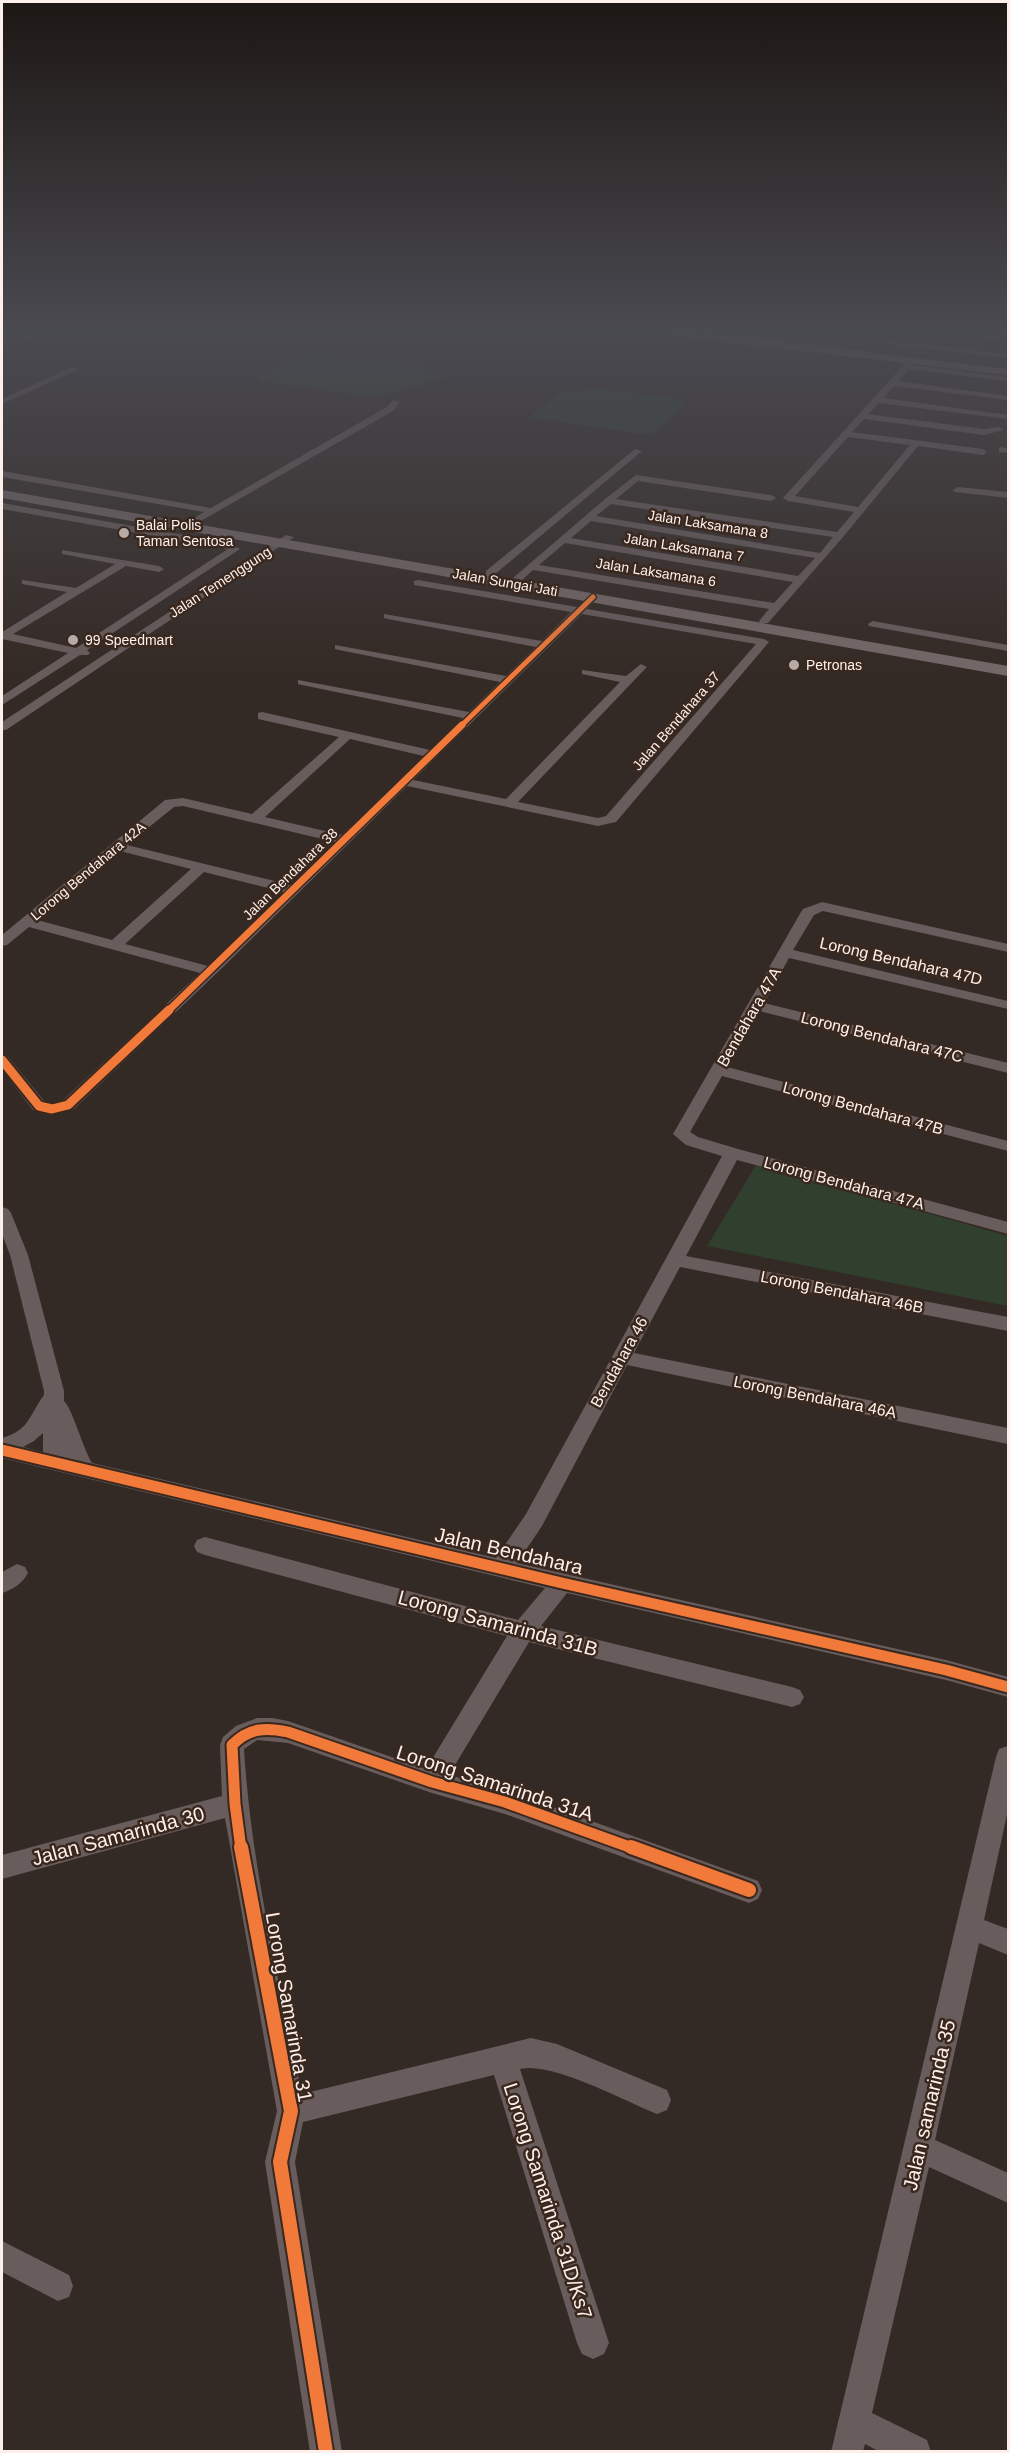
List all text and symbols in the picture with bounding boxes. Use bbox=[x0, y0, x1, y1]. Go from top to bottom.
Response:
street label: Jalan Laksamana 8 bbox=[647, 507, 769, 541]
place label: Balai Polis Taman Sentosa bbox=[136, 517, 233, 549]
marker: Balai Polis Taman Sentosa bbox=[117, 526, 131, 540]
street label: Jalan Laksamana 7 bbox=[623, 530, 745, 564]
street label: Jalan Temenggung bbox=[166, 543, 274, 621]
street label: Jalan Laksamana 6 bbox=[595, 555, 717, 589]
street label: Jalan Sungai Jati bbox=[451, 565, 559, 599]
place label: 99 Speedmart bbox=[85, 632, 173, 648]
marker: 99 Speedmart bbox=[66, 633, 80, 647]
place label: Petronas bbox=[806, 657, 862, 673]
marker: Petronas bbox=[787, 658, 801, 672]
street label: Jalan Bendahara 37 bbox=[629, 668, 723, 774]
street label: Lorong Bendahara 42A bbox=[27, 818, 149, 924]
street label: Jalan Bendahara 38 bbox=[239, 825, 341, 923]
street label: Lorong Bendahara 47D bbox=[818, 934, 984, 988]
street label: Bendahara 47A bbox=[714, 964, 784, 1069]
street label: Lorong Bendahara 47C bbox=[799, 1009, 965, 1065]
street label: Lorong Bendahara 47B bbox=[781, 1078, 945, 1138]
street label: Lorong Bendahara 47A bbox=[762, 1153, 926, 1213]
street label: Lorong Bendahara 46B bbox=[759, 1268, 925, 1316]
street label: Bendahara 46 bbox=[587, 1314, 651, 1410]
street label: Lorong Bendahara 46A bbox=[732, 1373, 898, 1421]
street label: Jalan Bendahara bbox=[433, 1523, 586, 1579]
street label: Lorong Samarinda 31B bbox=[396, 1586, 600, 1660]
street label: Lorong Samarinda 31A bbox=[394, 1741, 597, 1825]
street label: Jalan Samarinda 30 bbox=[29, 1802, 207, 1870]
street label: Lorong Samarinda 31 bbox=[261, 1910, 317, 2104]
street label: Jalan samarinda 35 bbox=[899, 2017, 959, 2193]
street label: Lorong Samarinda 31D/Ks7 bbox=[499, 2080, 597, 2322]

